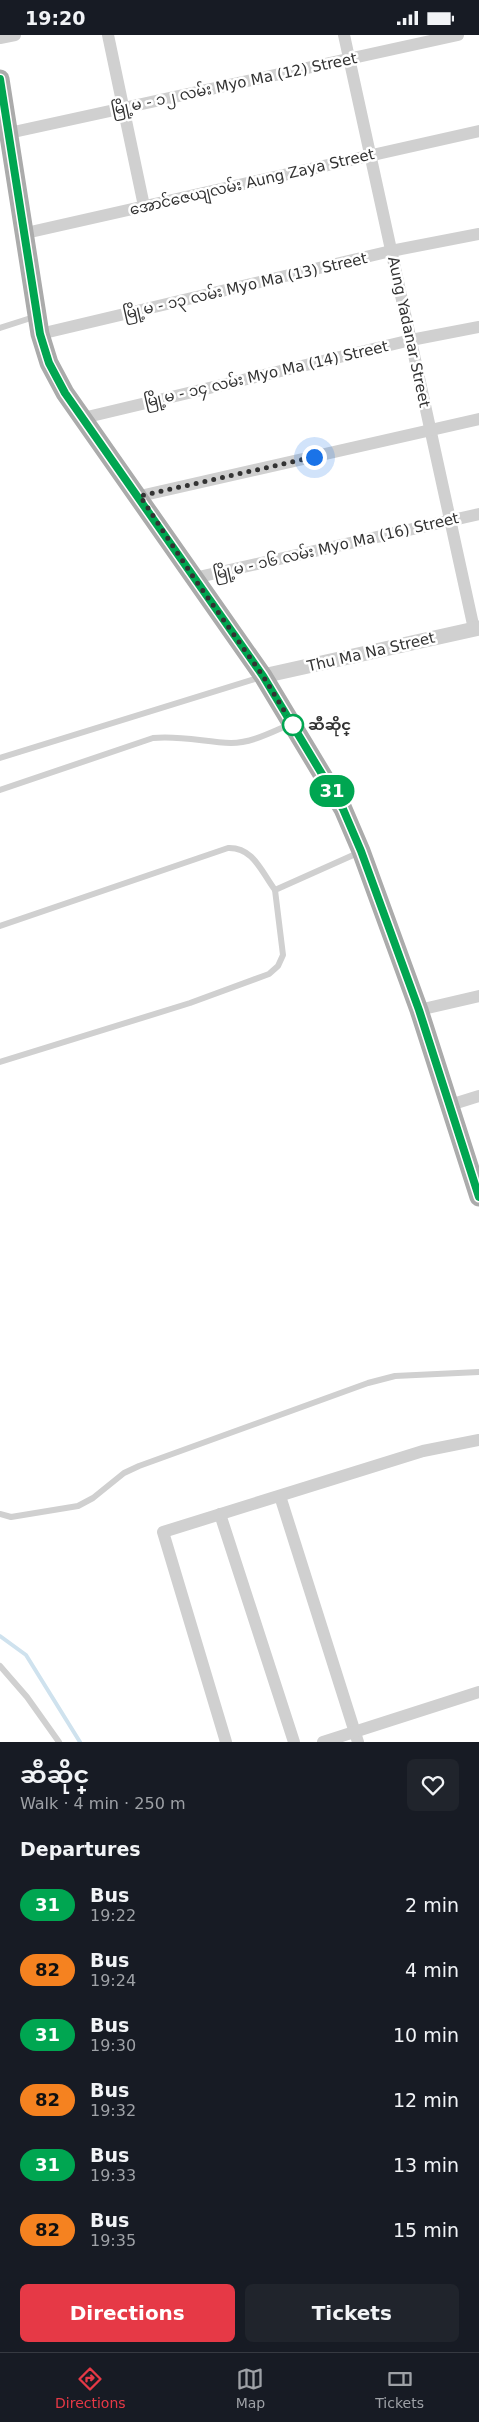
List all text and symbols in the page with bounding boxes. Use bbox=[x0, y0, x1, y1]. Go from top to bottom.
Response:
text: 19:20 bbox=[25, 7, 85, 29]
street label: မြို့မ - ၁၂ လမ်း Myo Ma (12) Street bbox=[109, 48, 359, 122]
street label: အောင်ဇေယျလမ်း Aung Zaya Street bbox=[128, 144, 377, 222]
street label: မြို့မ - ၁၃ လမ်း Myo Ma (13) Street bbox=[121, 248, 370, 326]
street label: Aung Yadanar Street bbox=[384, 255, 434, 409]
street label: မြို့မ - ၁၄ လမ်း Myo Ma (14) Street bbox=[142, 336, 391, 414]
your location bbox=[302, 445, 327, 470]
street label: မြို့မ - ၁၆ လမ်း Myo Ma (16) Street bbox=[211, 508, 461, 586]
street label: Thu Ma Na Street bbox=[304, 629, 437, 676]
marker: ဆီဆိုင္ bbox=[282, 714, 304, 736]
place label: ဆီဆိုင္ bbox=[308, 715, 351, 737]
line badge: 31 bbox=[310, 775, 354, 807]
text: 31 bbox=[319, 780, 345, 801]
button: heart bbox=[407, 1759, 459, 1811]
text: ဆီဆိုင္ bbox=[20, 1761, 89, 1789]
text: Walk · 4 min · 250 m bbox=[20, 1794, 185, 1813]
text: Departures bbox=[20, 1838, 141, 1860]
text: Bus bbox=[90, 1884, 129, 1906]
text: 31 bbox=[35, 1894, 60, 1915]
text: 2 min bbox=[405, 1894, 459, 1916]
text: 19:22 bbox=[90, 1906, 136, 1925]
text: Bus bbox=[90, 1949, 129, 1971]
text: 82 bbox=[35, 1959, 60, 1980]
text: 4 min bbox=[405, 1959, 459, 1981]
text: 19:24 bbox=[90, 1971, 136, 1990]
text: Bus bbox=[90, 2014, 129, 2036]
text: 31 bbox=[35, 2024, 60, 2045]
text: 10 min bbox=[393, 2024, 459, 2046]
text: 19:30 bbox=[90, 2036, 136, 2055]
text: Bus bbox=[90, 2079, 129, 2101]
text: 82 bbox=[35, 2089, 60, 2110]
text: 12 min bbox=[393, 2089, 459, 2111]
text: 19:32 bbox=[90, 2101, 136, 2120]
text: Bus bbox=[90, 2144, 129, 2166]
text: 31 bbox=[35, 2154, 60, 2175]
text: 13 min bbox=[393, 2154, 459, 2176]
text: 19:33 bbox=[90, 2166, 136, 2185]
text: Bus bbox=[90, 2209, 129, 2231]
text: 82 bbox=[35, 2219, 60, 2240]
text: 15 min bbox=[393, 2219, 459, 2241]
text: 19:35 bbox=[90, 2231, 136, 2250]
button: Directions bbox=[20, 2284, 235, 2342]
button: Tickets bbox=[245, 2284, 459, 2342]
tab: Directions bbox=[55, 2365, 126, 2411]
tab: Map bbox=[236, 2365, 265, 2411]
tab: Tickets bbox=[375, 2365, 424, 2411]

